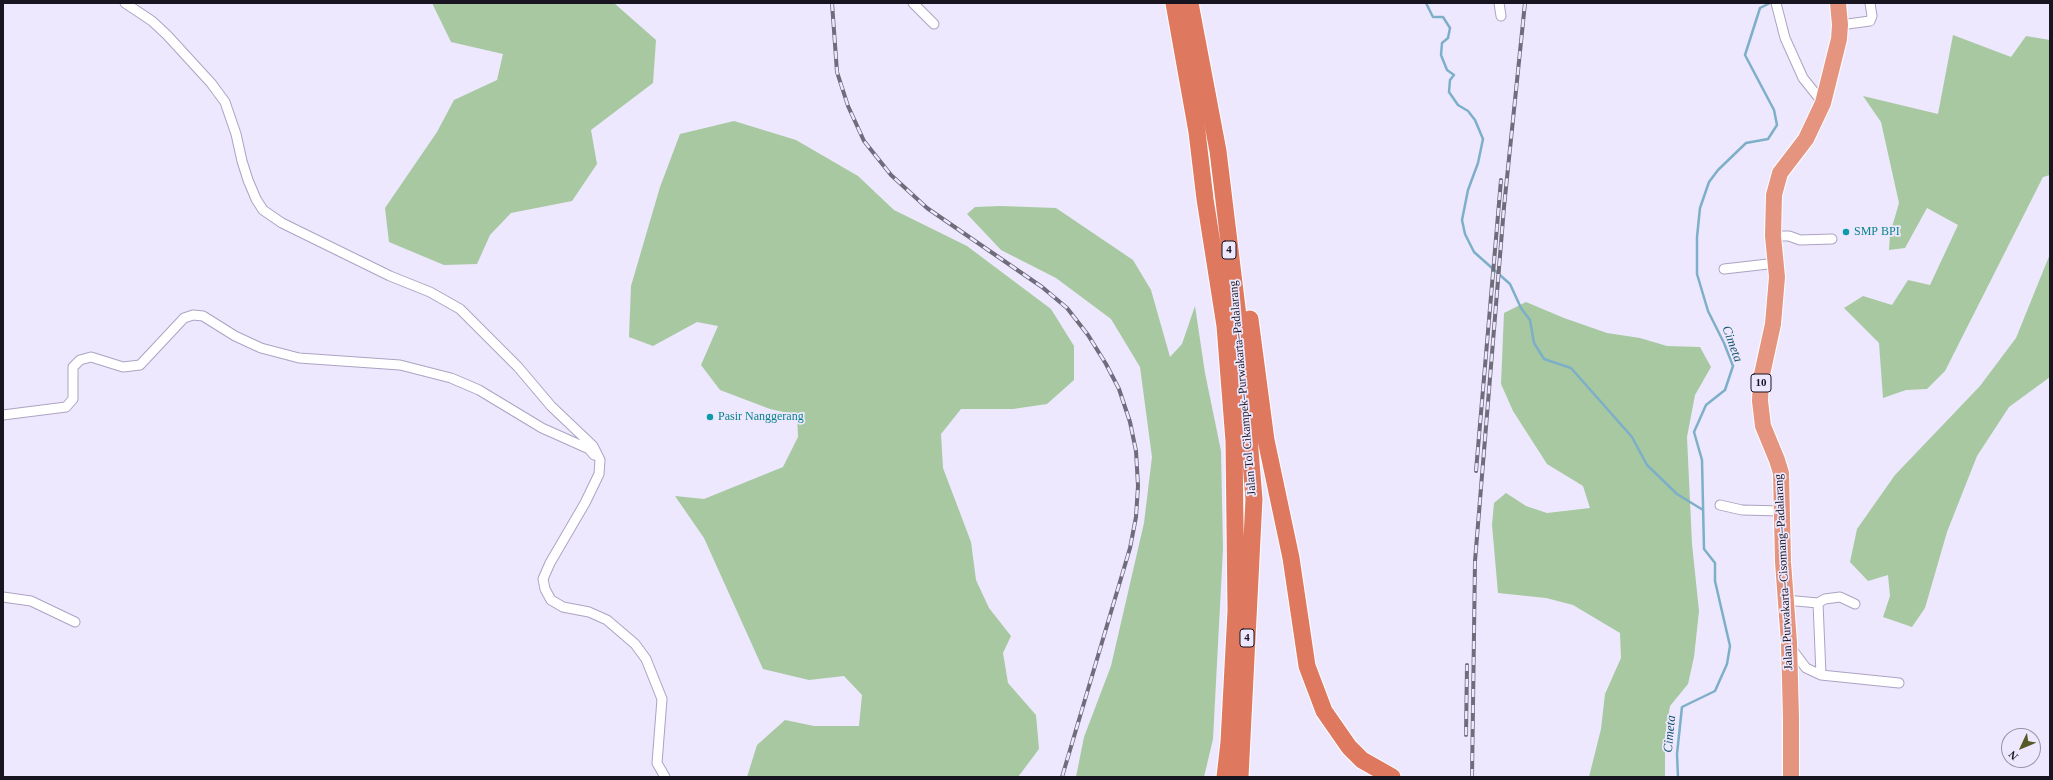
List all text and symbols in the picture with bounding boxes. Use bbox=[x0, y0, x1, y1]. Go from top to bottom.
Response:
place label: SMP BPI bbox=[1854, 225, 1900, 239]
marker: SMP BPI bbox=[1841, 227, 1851, 237]
road number: 4 bbox=[1222, 241, 1236, 259]
street label: Jalan Tol Cikampek–Purwakarta–Padalarang bbox=[1226, 280, 1260, 496]
water label: Cimeta bbox=[1718, 324, 1746, 364]
road number: 10 bbox=[1751, 374, 1771, 392]
place label: Pasir Nanggerang bbox=[718, 410, 804, 424]
marker: Pasir Nanggerang bbox=[705, 412, 715, 422]
street label: Jalan Purwakarta–Cisomang–Padalarang bbox=[1772, 474, 1796, 670]
road number: 4 bbox=[1240, 629, 1254, 647]
water label: Cimeta bbox=[1661, 715, 1679, 753]
north arrow bbox=[2001, 728, 2041, 768]
text: N bbox=[2006, 749, 2020, 763]

